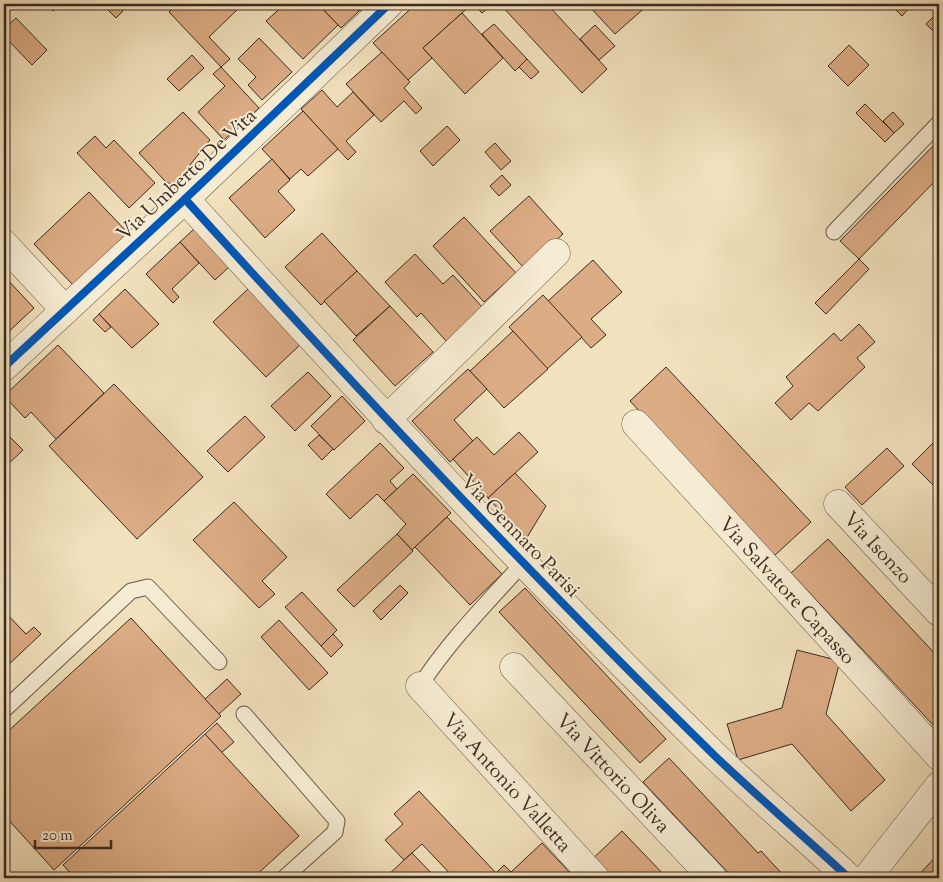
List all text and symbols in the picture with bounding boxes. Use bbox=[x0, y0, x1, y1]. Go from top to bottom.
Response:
street label: Via Umberto De Vita bbox=[111, 103, 264, 249]
street label: Via Gennaro Parisi bbox=[453, 468, 586, 605]
street label: Via Isonzo bbox=[835, 506, 918, 592]
street label: Via Salvatore Capasso bbox=[711, 512, 861, 672]
street label: Via Antonio Valletta bbox=[434, 708, 577, 860]
street label: Via Vittorio Oliva bbox=[548, 708, 676, 841]
scale bar bbox=[35, 817, 111, 849]
text: 20 m bbox=[42, 826, 73, 847]

